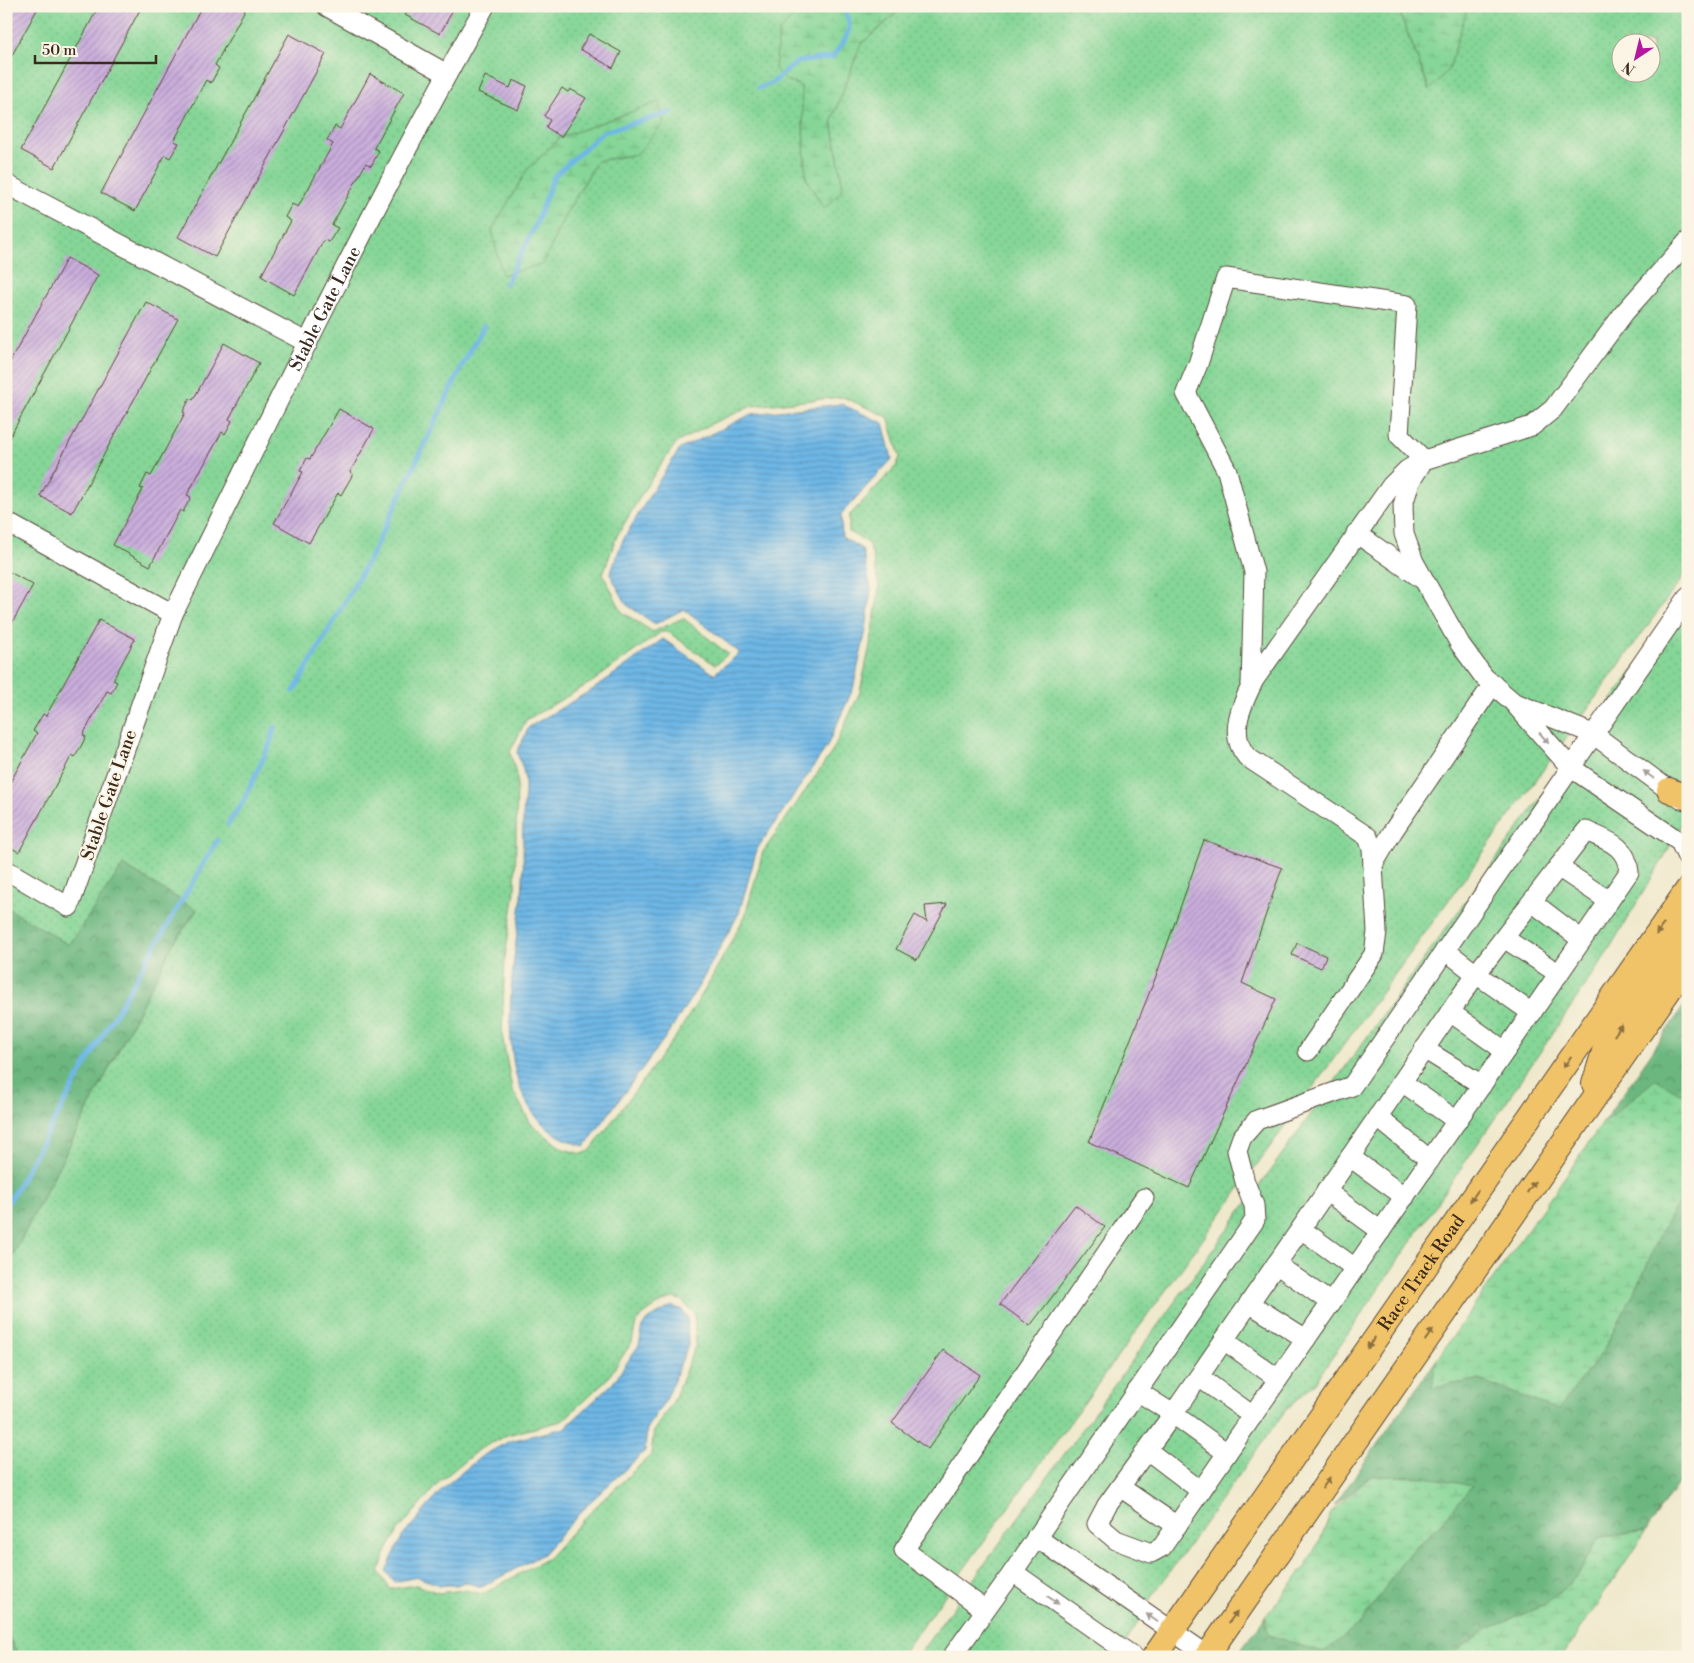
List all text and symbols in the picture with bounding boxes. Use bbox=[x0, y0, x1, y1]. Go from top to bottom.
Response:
scale bar bbox=[35, 32, 156, 64]
north arrow bbox=[1612, 32, 1662, 82]
text: 50 m bbox=[42, 41, 76, 60]
text: N bbox=[1619, 57, 1639, 78]
street label: Stable Gate Lane bbox=[284, 242, 366, 375]
street label: Stable Gate Lane bbox=[76, 727, 142, 863]
one-way arrow bbox=[1538, 732, 1550, 744]
one-way arrow bbox=[1642, 770, 1655, 780]
one-way arrow bbox=[1655, 922, 1665, 936]
one-way arrow bbox=[1613, 1024, 1623, 1037]
one-way arrow bbox=[1562, 1055, 1572, 1069]
one-way arrow bbox=[1526, 1181, 1536, 1194]
one-way arrow bbox=[1469, 1189, 1479, 1202]
street label: Race Track Road bbox=[1373, 1209, 1470, 1335]
one-way arrow bbox=[1424, 1328, 1434, 1342]
one-way arrow bbox=[1366, 1336, 1376, 1350]
one-way arrow bbox=[1321, 1476, 1331, 1490]
one-way arrow bbox=[1046, 1595, 1060, 1605]
one-way arrow bbox=[1228, 1610, 1238, 1623]
one-way arrow bbox=[1145, 1613, 1159, 1623]

